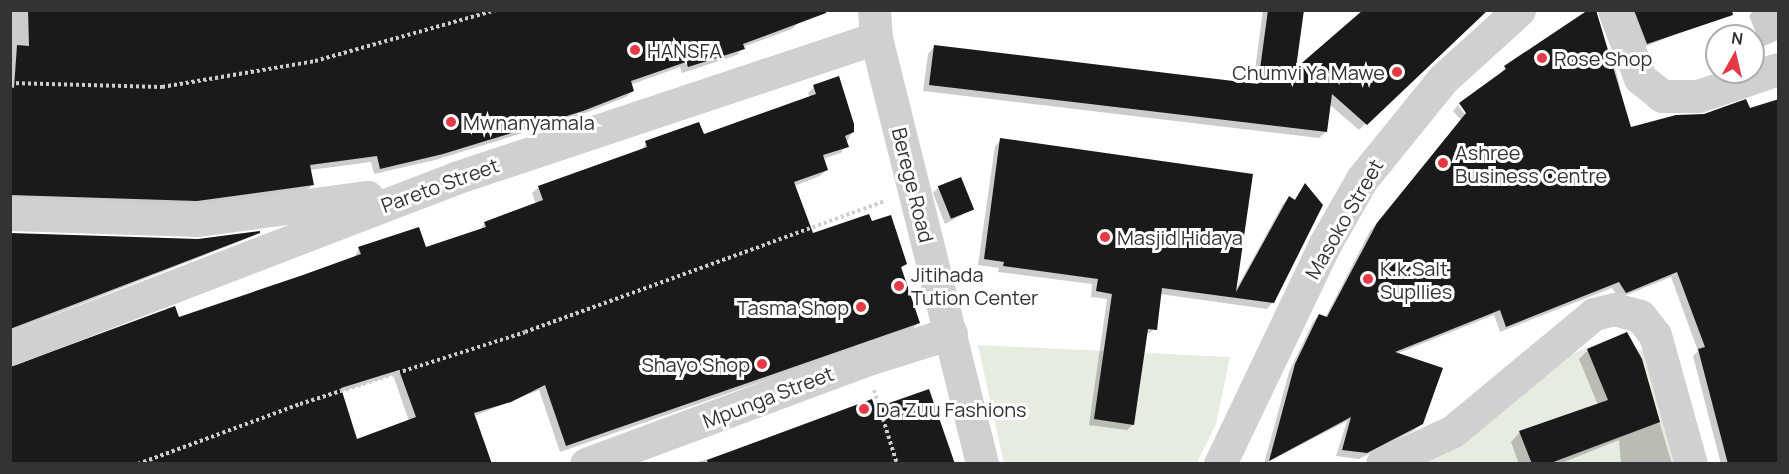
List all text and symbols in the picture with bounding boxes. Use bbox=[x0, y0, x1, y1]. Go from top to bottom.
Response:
north arrow bbox=[1705, 24, 1765, 84]
text: N bbox=[1730, 26, 1744, 50]
place label: HANSFA bbox=[647, 38, 722, 62]
marker: HANSFA bbox=[628, 43, 642, 57]
place label: Rose Shop bbox=[1554, 46, 1652, 70]
marker: Rose Shop bbox=[1535, 51, 1549, 65]
place label: Chumvi Ya Mawe bbox=[1232, 60, 1385, 84]
marker: Chumvi Ya Mawe bbox=[1390, 65, 1404, 79]
place label: Mwnanyamala bbox=[463, 110, 595, 134]
marker: Mwnanyamala bbox=[444, 115, 458, 129]
street label: Berege Road bbox=[887, 125, 939, 245]
place label: Ashree Business Centre bbox=[1455, 140, 1607, 187]
street label: Pareto Street bbox=[378, 153, 502, 217]
street label: Masoko Street bbox=[1300, 155, 1388, 283]
marker: Ashree Business Centre bbox=[1436, 156, 1450, 170]
place label: Masjid Hidaya bbox=[1117, 225, 1243, 249]
marker: Masjid Hidaya bbox=[1098, 230, 1112, 244]
place label: K.k.Salt Supllies bbox=[1380, 256, 1452, 303]
place label: Jitihada Tution Center bbox=[911, 262, 1038, 309]
marker: K.k.Salt Supllies bbox=[1361, 272, 1375, 286]
marker: Jitihada Tution Center bbox=[892, 279, 906, 293]
place label: Tasma Shop bbox=[737, 295, 849, 319]
marker: Tasma Shop bbox=[854, 300, 868, 314]
place label: Shayo Shop bbox=[641, 352, 750, 376]
marker: Shayo Shop bbox=[755, 357, 769, 371]
street label: Mpunga Street bbox=[699, 361, 837, 433]
place label: Da Zuu Fashions bbox=[876, 397, 1027, 421]
marker: Da Zuu Fashions bbox=[857, 402, 871, 416]

